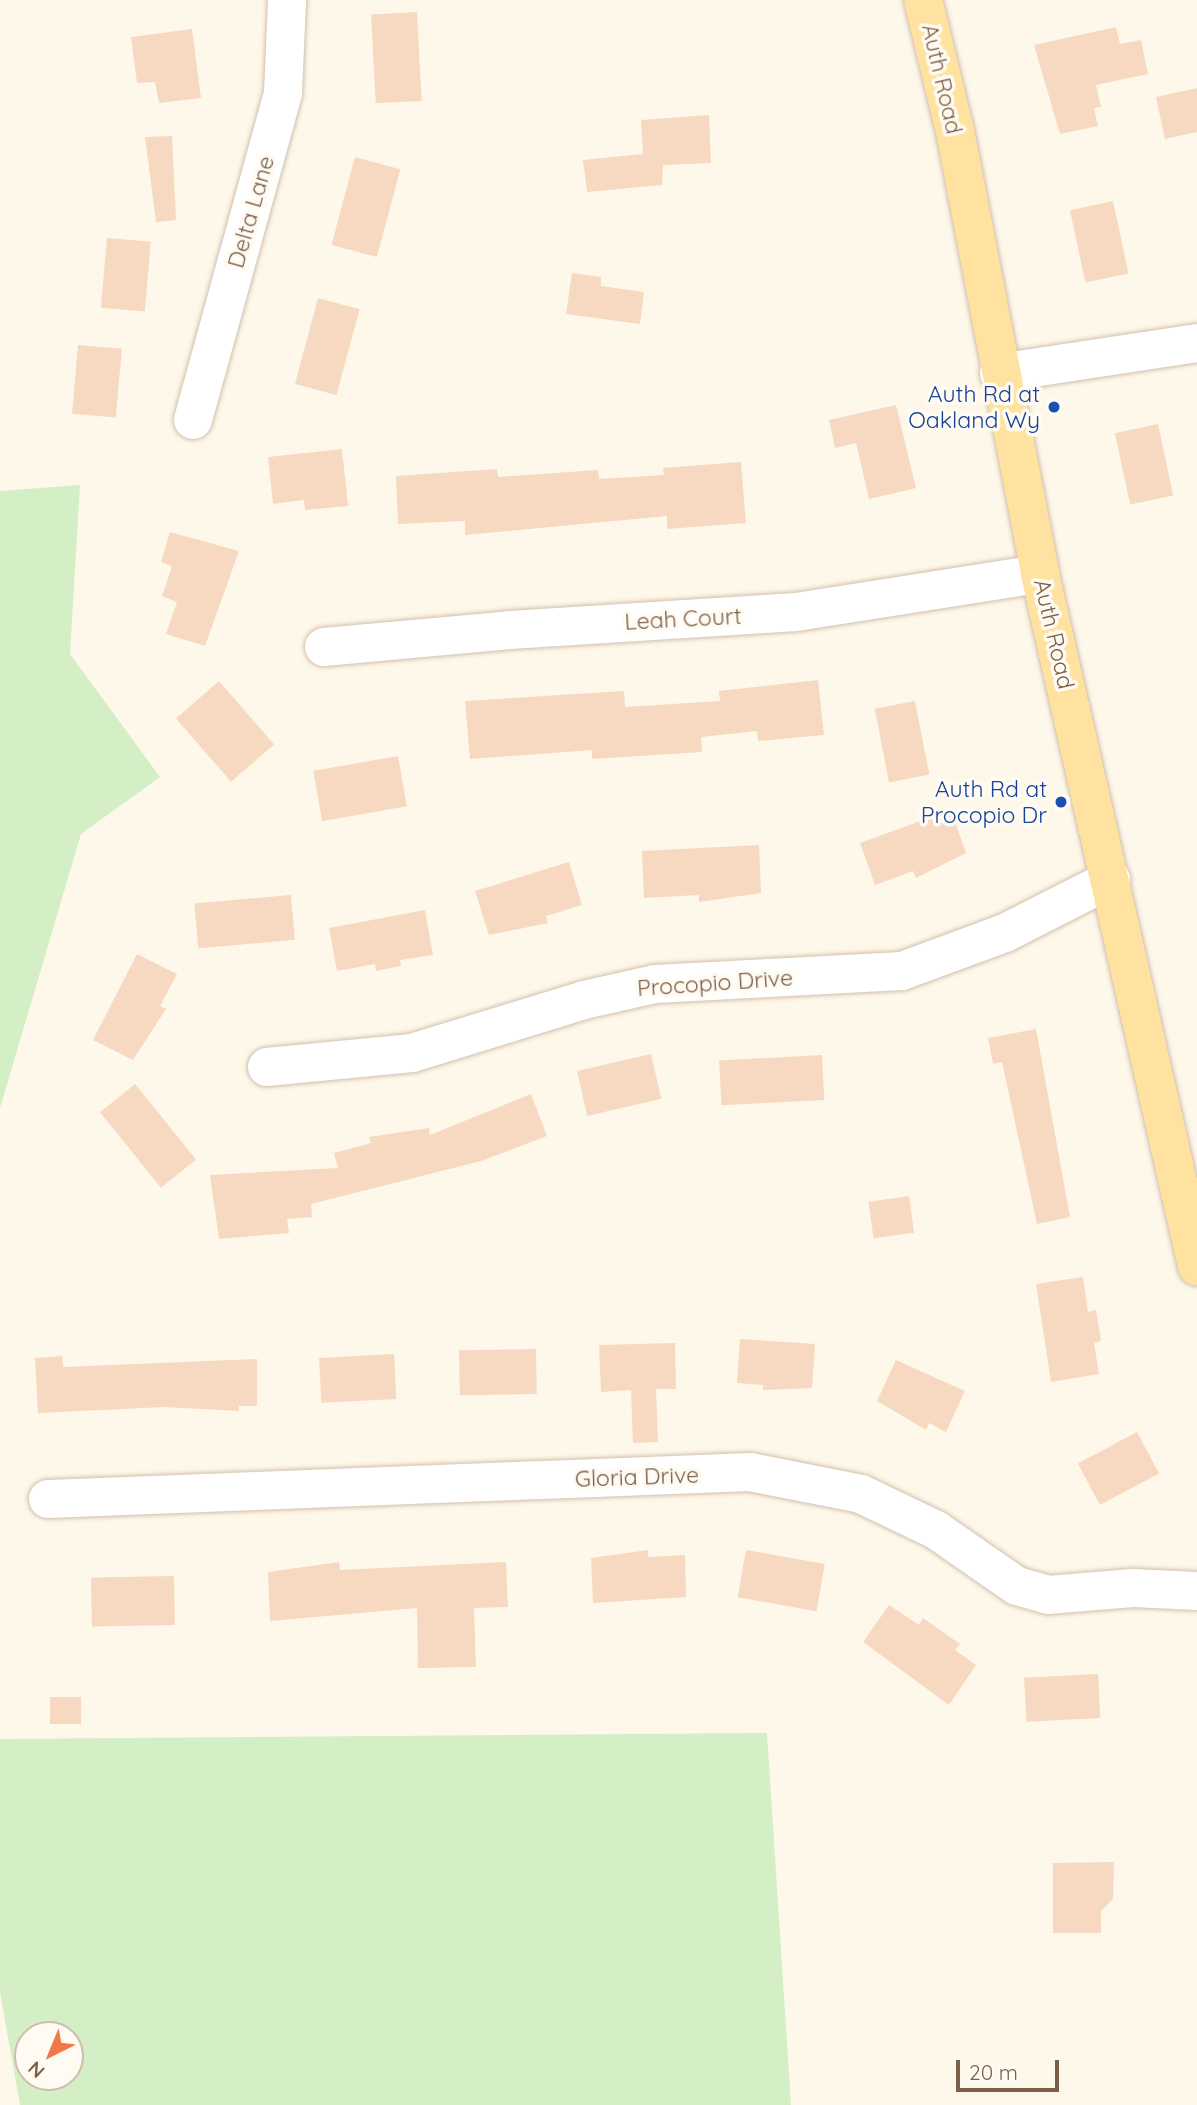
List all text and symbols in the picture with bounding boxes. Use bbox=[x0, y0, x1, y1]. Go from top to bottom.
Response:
street label: Auth Road bbox=[916, 21, 968, 137]
street label: Delta Lane bbox=[222, 153, 280, 271]
place label: Auth Rd at Oakland Wy bbox=[908, 380, 1040, 434]
marker: Auth Rd at Oakland Wy bbox=[1046, 399, 1062, 415]
street label: Auth Road bbox=[1028, 576, 1080, 692]
street label: Leah Court bbox=[624, 602, 742, 636]
place label: Auth Rd at Procopio Dr bbox=[921, 775, 1047, 829]
marker: Auth Rd at Procopio Dr bbox=[1053, 794, 1069, 810]
street label: Procopio Drive bbox=[636, 964, 794, 1002]
street label: Gloria Drive bbox=[574, 1461, 700, 1493]
north arrow bbox=[14, 2021, 84, 2091]
scale bar bbox=[959, 2046, 1062, 2090]
text: N bbox=[23, 2056, 49, 2083]
text: 20 m bbox=[969, 2059, 1018, 2085]

